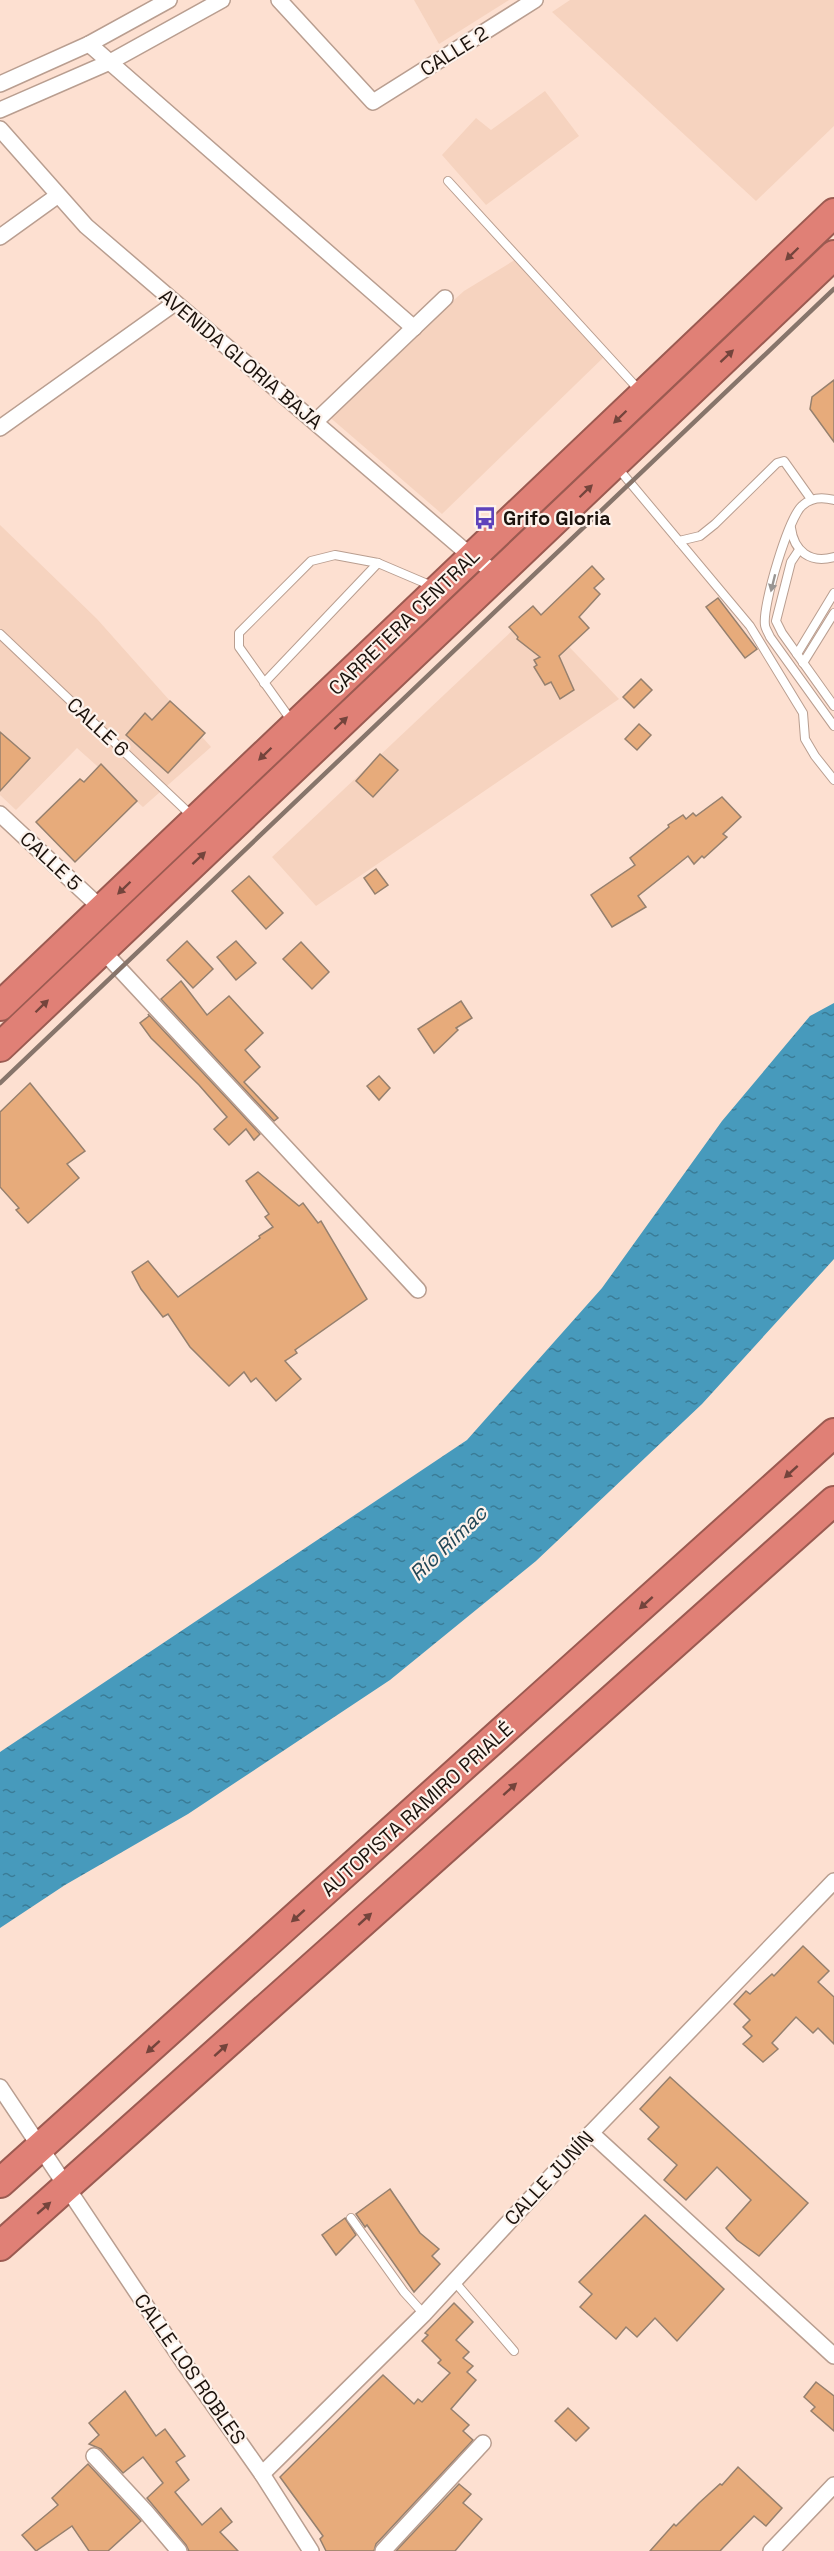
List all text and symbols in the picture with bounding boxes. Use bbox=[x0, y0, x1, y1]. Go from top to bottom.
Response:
street label: CALLE 2 bbox=[415, 20, 493, 82]
one-way arrow bbox=[784, 247, 799, 261]
street label: AVENIDA GLORIA BAJA bbox=[154, 283, 328, 435]
one-way arrow bbox=[720, 350, 734, 364]
one-way arrow bbox=[612, 410, 627, 424]
one-way arrow bbox=[578, 484, 592, 498]
bus stop icon: Grifo Gloria bbox=[472, 505, 498, 531]
place label: Grifo Gloria bbox=[503, 505, 611, 531]
street label: CARRETERA CENTRAL bbox=[323, 543, 485, 701]
one-way arrow bbox=[767, 574, 777, 592]
street label: CALLE 6 bbox=[61, 692, 135, 762]
one-way arrow bbox=[333, 717, 347, 731]
one-way arrow bbox=[258, 747, 273, 761]
street label: CALLE 5 bbox=[15, 826, 87, 896]
one-way arrow bbox=[192, 851, 206, 865]
one-way arrow bbox=[117, 881, 131, 895]
one-way arrow bbox=[35, 1000, 49, 1014]
one-way arrow bbox=[784, 1465, 798, 1479]
water label: Río Rímac bbox=[404, 1498, 494, 1587]
one-way arrow bbox=[639, 1596, 654, 1609]
street label: AUTOPISTA RAMIRO PRIALÉ bbox=[316, 1716, 518, 1902]
one-way arrow bbox=[502, 1783, 517, 1796]
one-way arrow bbox=[291, 1909, 306, 1922]
one-way arrow bbox=[358, 1912, 373, 1926]
one-way arrow bbox=[146, 2040, 161, 2053]
one-way arrow bbox=[213, 2044, 228, 2057]
street label: CALLE JUNÍN bbox=[499, 2125, 599, 2231]
one-way arrow bbox=[36, 2202, 51, 2215]
street label: CALLE LOS ROBLES bbox=[128, 2289, 252, 2449]

